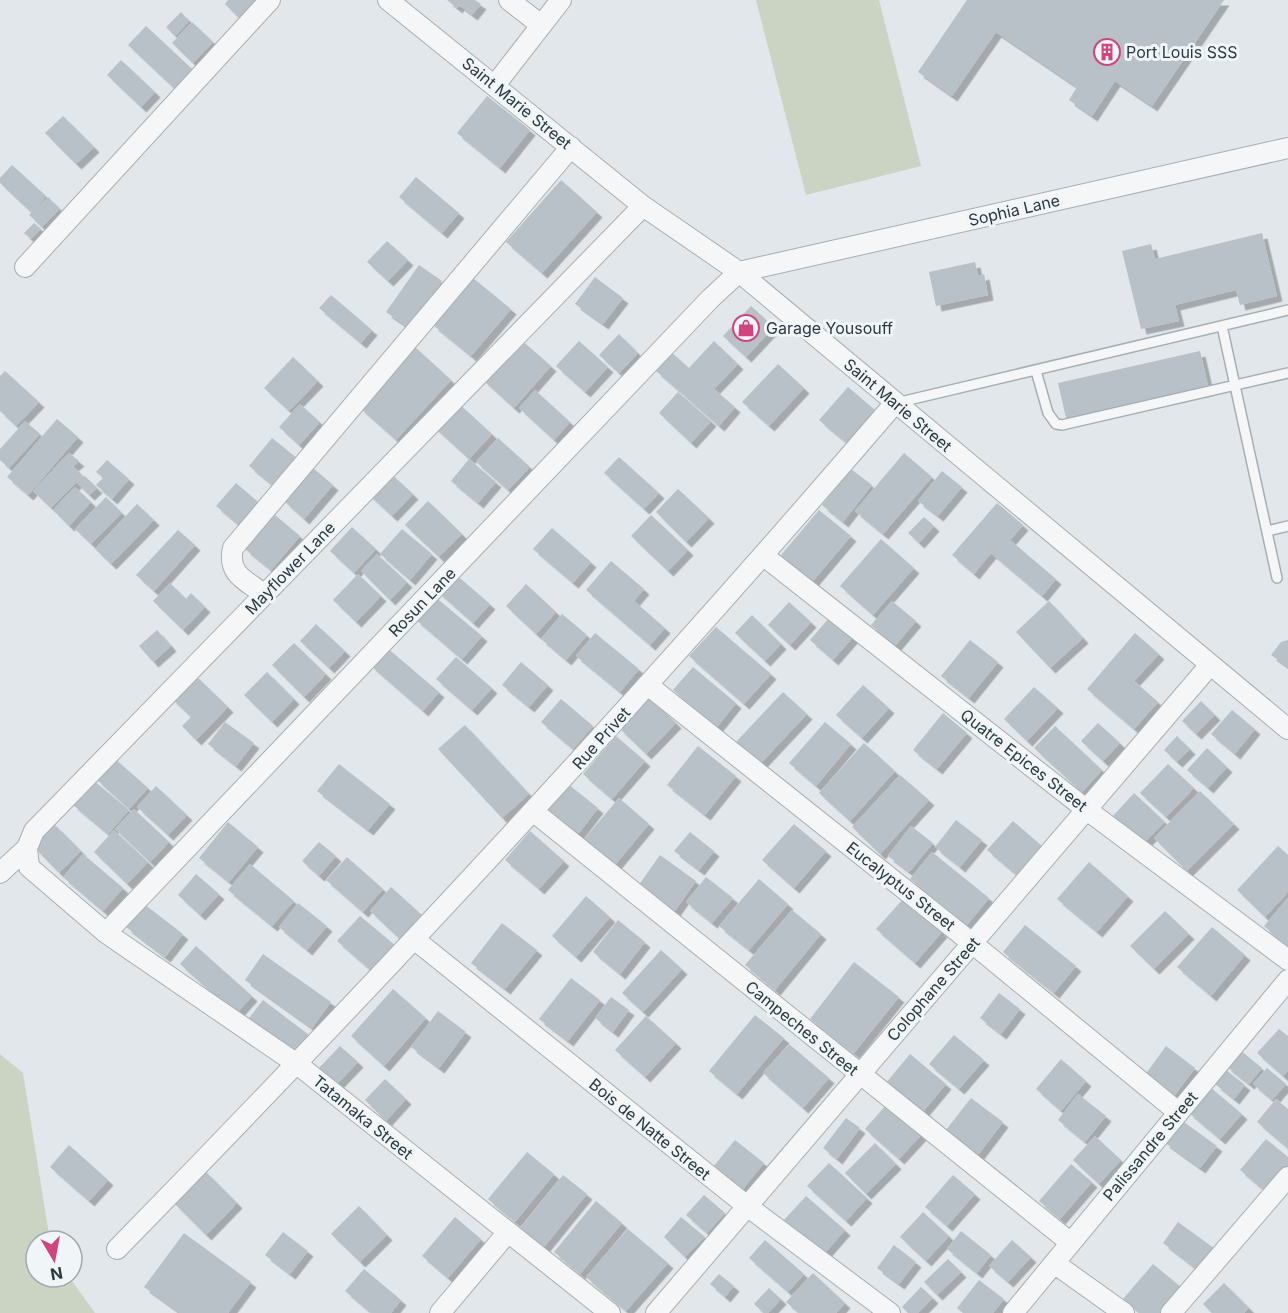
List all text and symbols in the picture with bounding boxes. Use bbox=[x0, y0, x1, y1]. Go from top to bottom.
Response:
building icon: Port Louis SSS bbox=[1092, 37, 1122, 67]
place label: Port Louis SSS bbox=[1126, 42, 1237, 62]
street label: Saint Marie Street bbox=[458, 53, 576, 153]
street label: Sophia Lane bbox=[966, 190, 1062, 230]
shop icon: Garage Yousouff bbox=[731, 313, 761, 343]
place label: Garage Yousouff bbox=[766, 318, 893, 338]
street label: Saint Marie Street bbox=[840, 354, 956, 456]
street label: Mayflower Lane bbox=[241, 518, 339, 618]
street label: Rosun Lane bbox=[384, 563, 460, 641]
street label: Rue Privet bbox=[568, 703, 634, 773]
street label: Quatre Epices Street bbox=[957, 704, 1091, 816]
street label: Eucalyptus Street bbox=[842, 837, 960, 935]
street label: Colophane Street bbox=[882, 933, 984, 1045]
street label: Campeches Street bbox=[741, 976, 863, 1080]
street label: Tatamaka Street bbox=[309, 1071, 417, 1163]
street label: Bois de Natte Street bbox=[585, 1074, 715, 1184]
street label: Palissandre Street bbox=[1098, 1087, 1202, 1205]
north arrow bbox=[24, 1229, 84, 1289]
text: N bbox=[49, 1263, 64, 1285]

